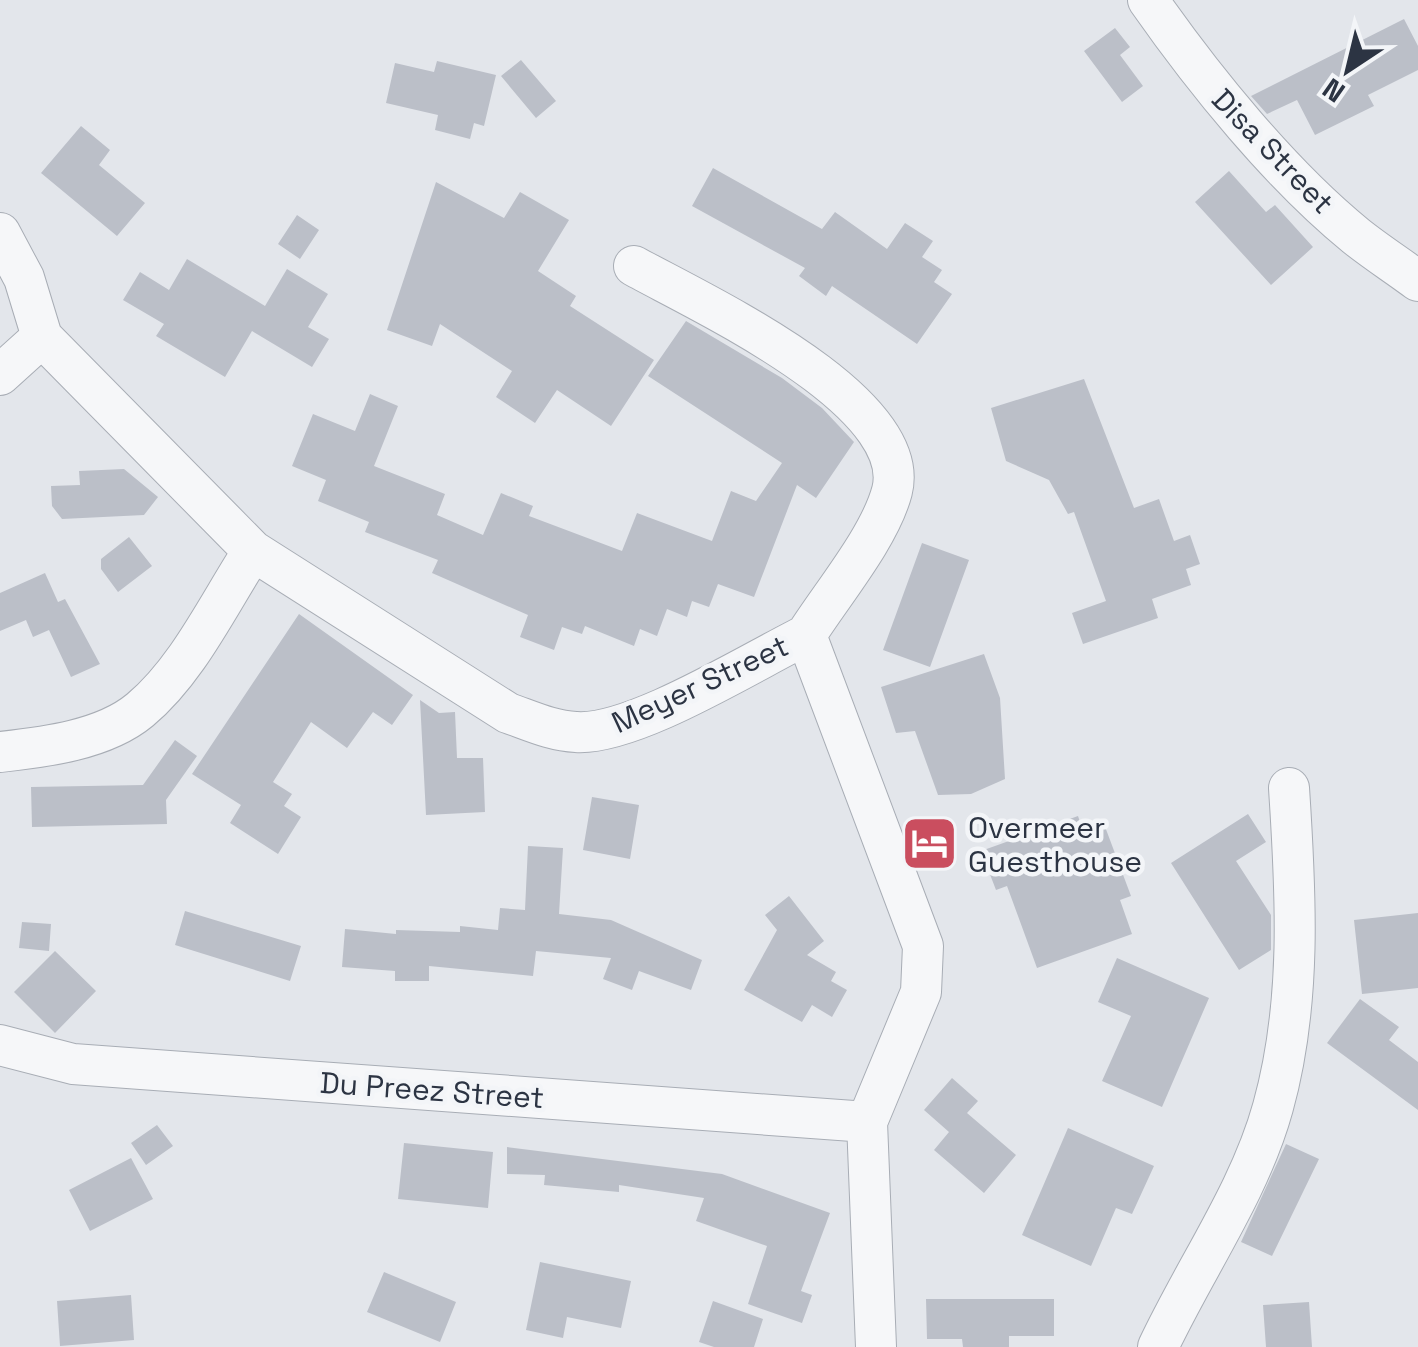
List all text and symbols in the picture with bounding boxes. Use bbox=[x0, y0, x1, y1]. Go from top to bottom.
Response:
north arrow bbox=[1298, 20, 1398, 120]
text: N bbox=[1316, 70, 1352, 111]
street label: Disa Street bbox=[1204, 80, 1342, 222]
street label: Meyer Street bbox=[605, 626, 795, 742]
place label: Overmeer Guesthouse bbox=[968, 808, 1142, 881]
hotel icon: Overmeer Guesthouse bbox=[899, 814, 959, 874]
street label: Du Preez Street bbox=[319, 1063, 545, 1117]

